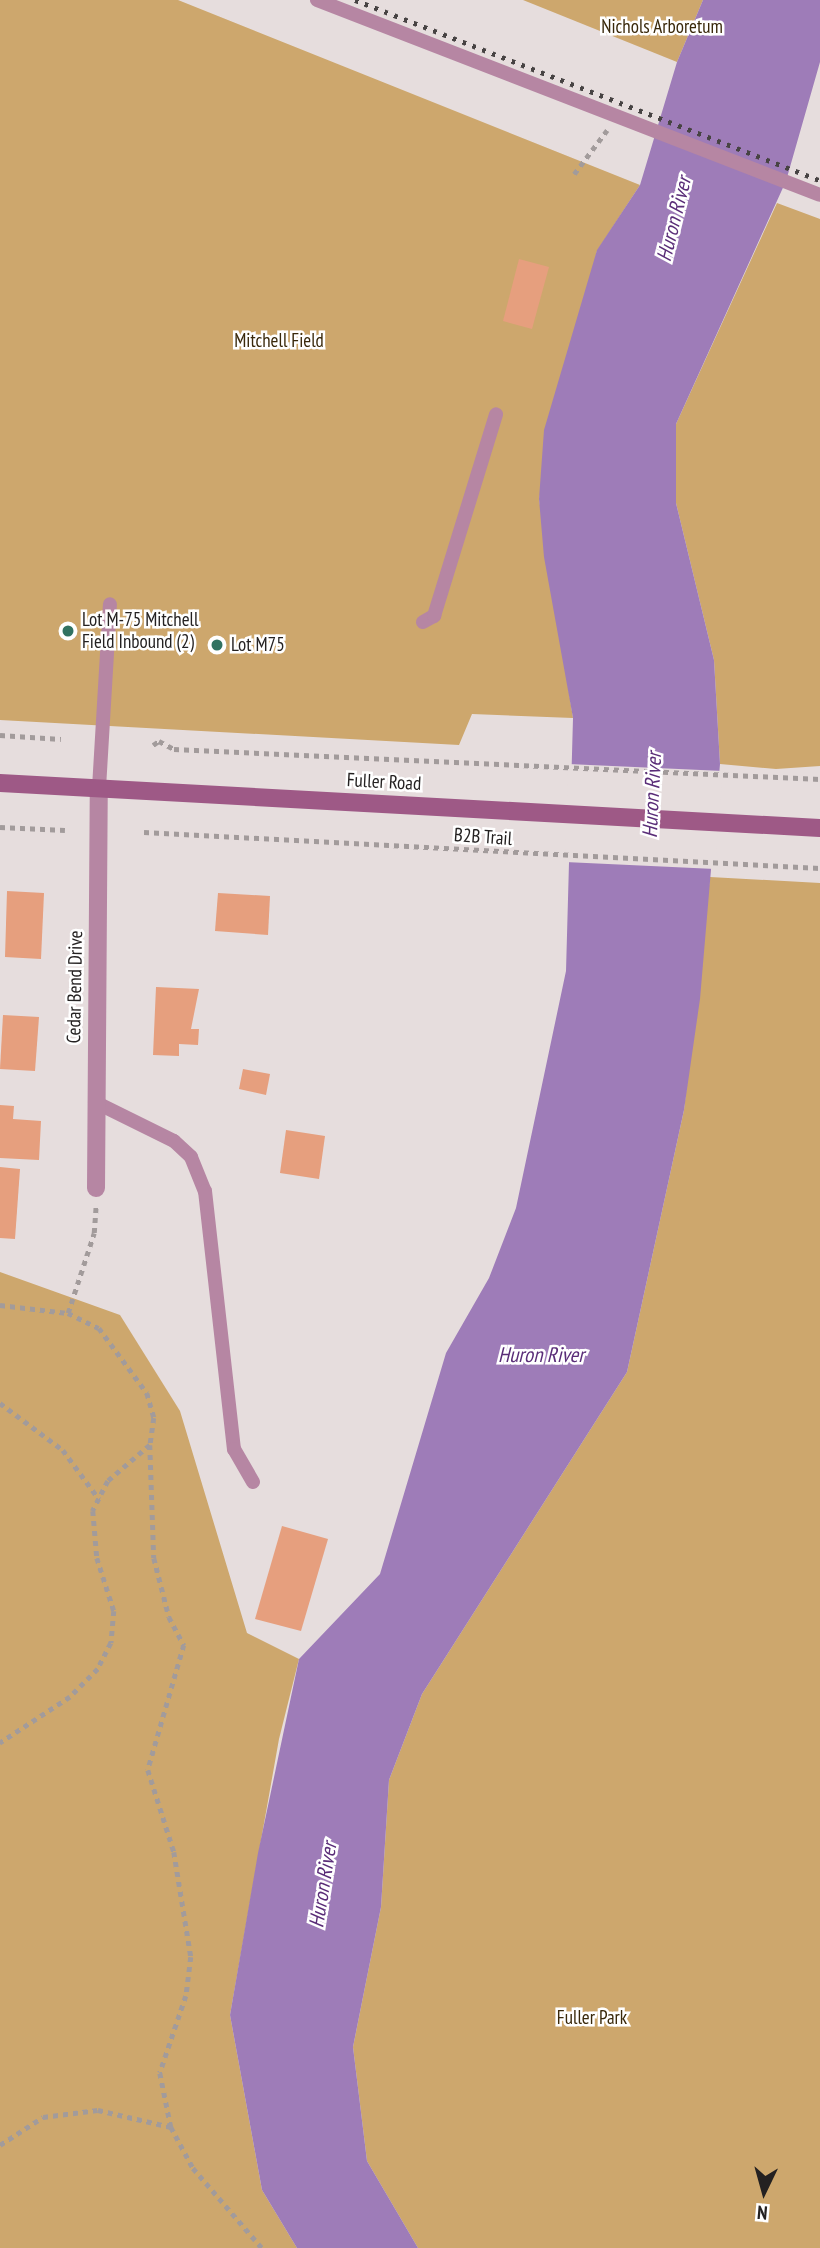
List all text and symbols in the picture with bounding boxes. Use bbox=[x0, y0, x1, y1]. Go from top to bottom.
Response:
park label: Nichols Arboretum bbox=[601, 16, 723, 38]
water label: Huron River bbox=[651, 174, 697, 264]
park label: Mitchell Field bbox=[234, 330, 324, 352]
place label: Lot M-75 Mitchell Field Inbound (2) bbox=[82, 609, 198, 653]
marker: Lot M-75 Mitchell Field Inbound (2) bbox=[60, 623, 76, 639]
place label: Lot M75 bbox=[231, 634, 285, 656]
marker: Lot M75 bbox=[209, 637, 225, 653]
water label: Huron River bbox=[637, 751, 667, 839]
street label: Fuller Road bbox=[346, 769, 422, 795]
street label: B2B Trail bbox=[453, 824, 513, 850]
street label: Cedar Bend Drive bbox=[63, 930, 87, 1044]
water label: Huron River bbox=[498, 1342, 584, 1368]
water label: Huron River bbox=[304, 1841, 342, 1929]
park label: Fuller Park bbox=[557, 2007, 627, 2029]
north arrow bbox=[729, 2157, 799, 2227]
text: N bbox=[756, 2201, 768, 2225]

